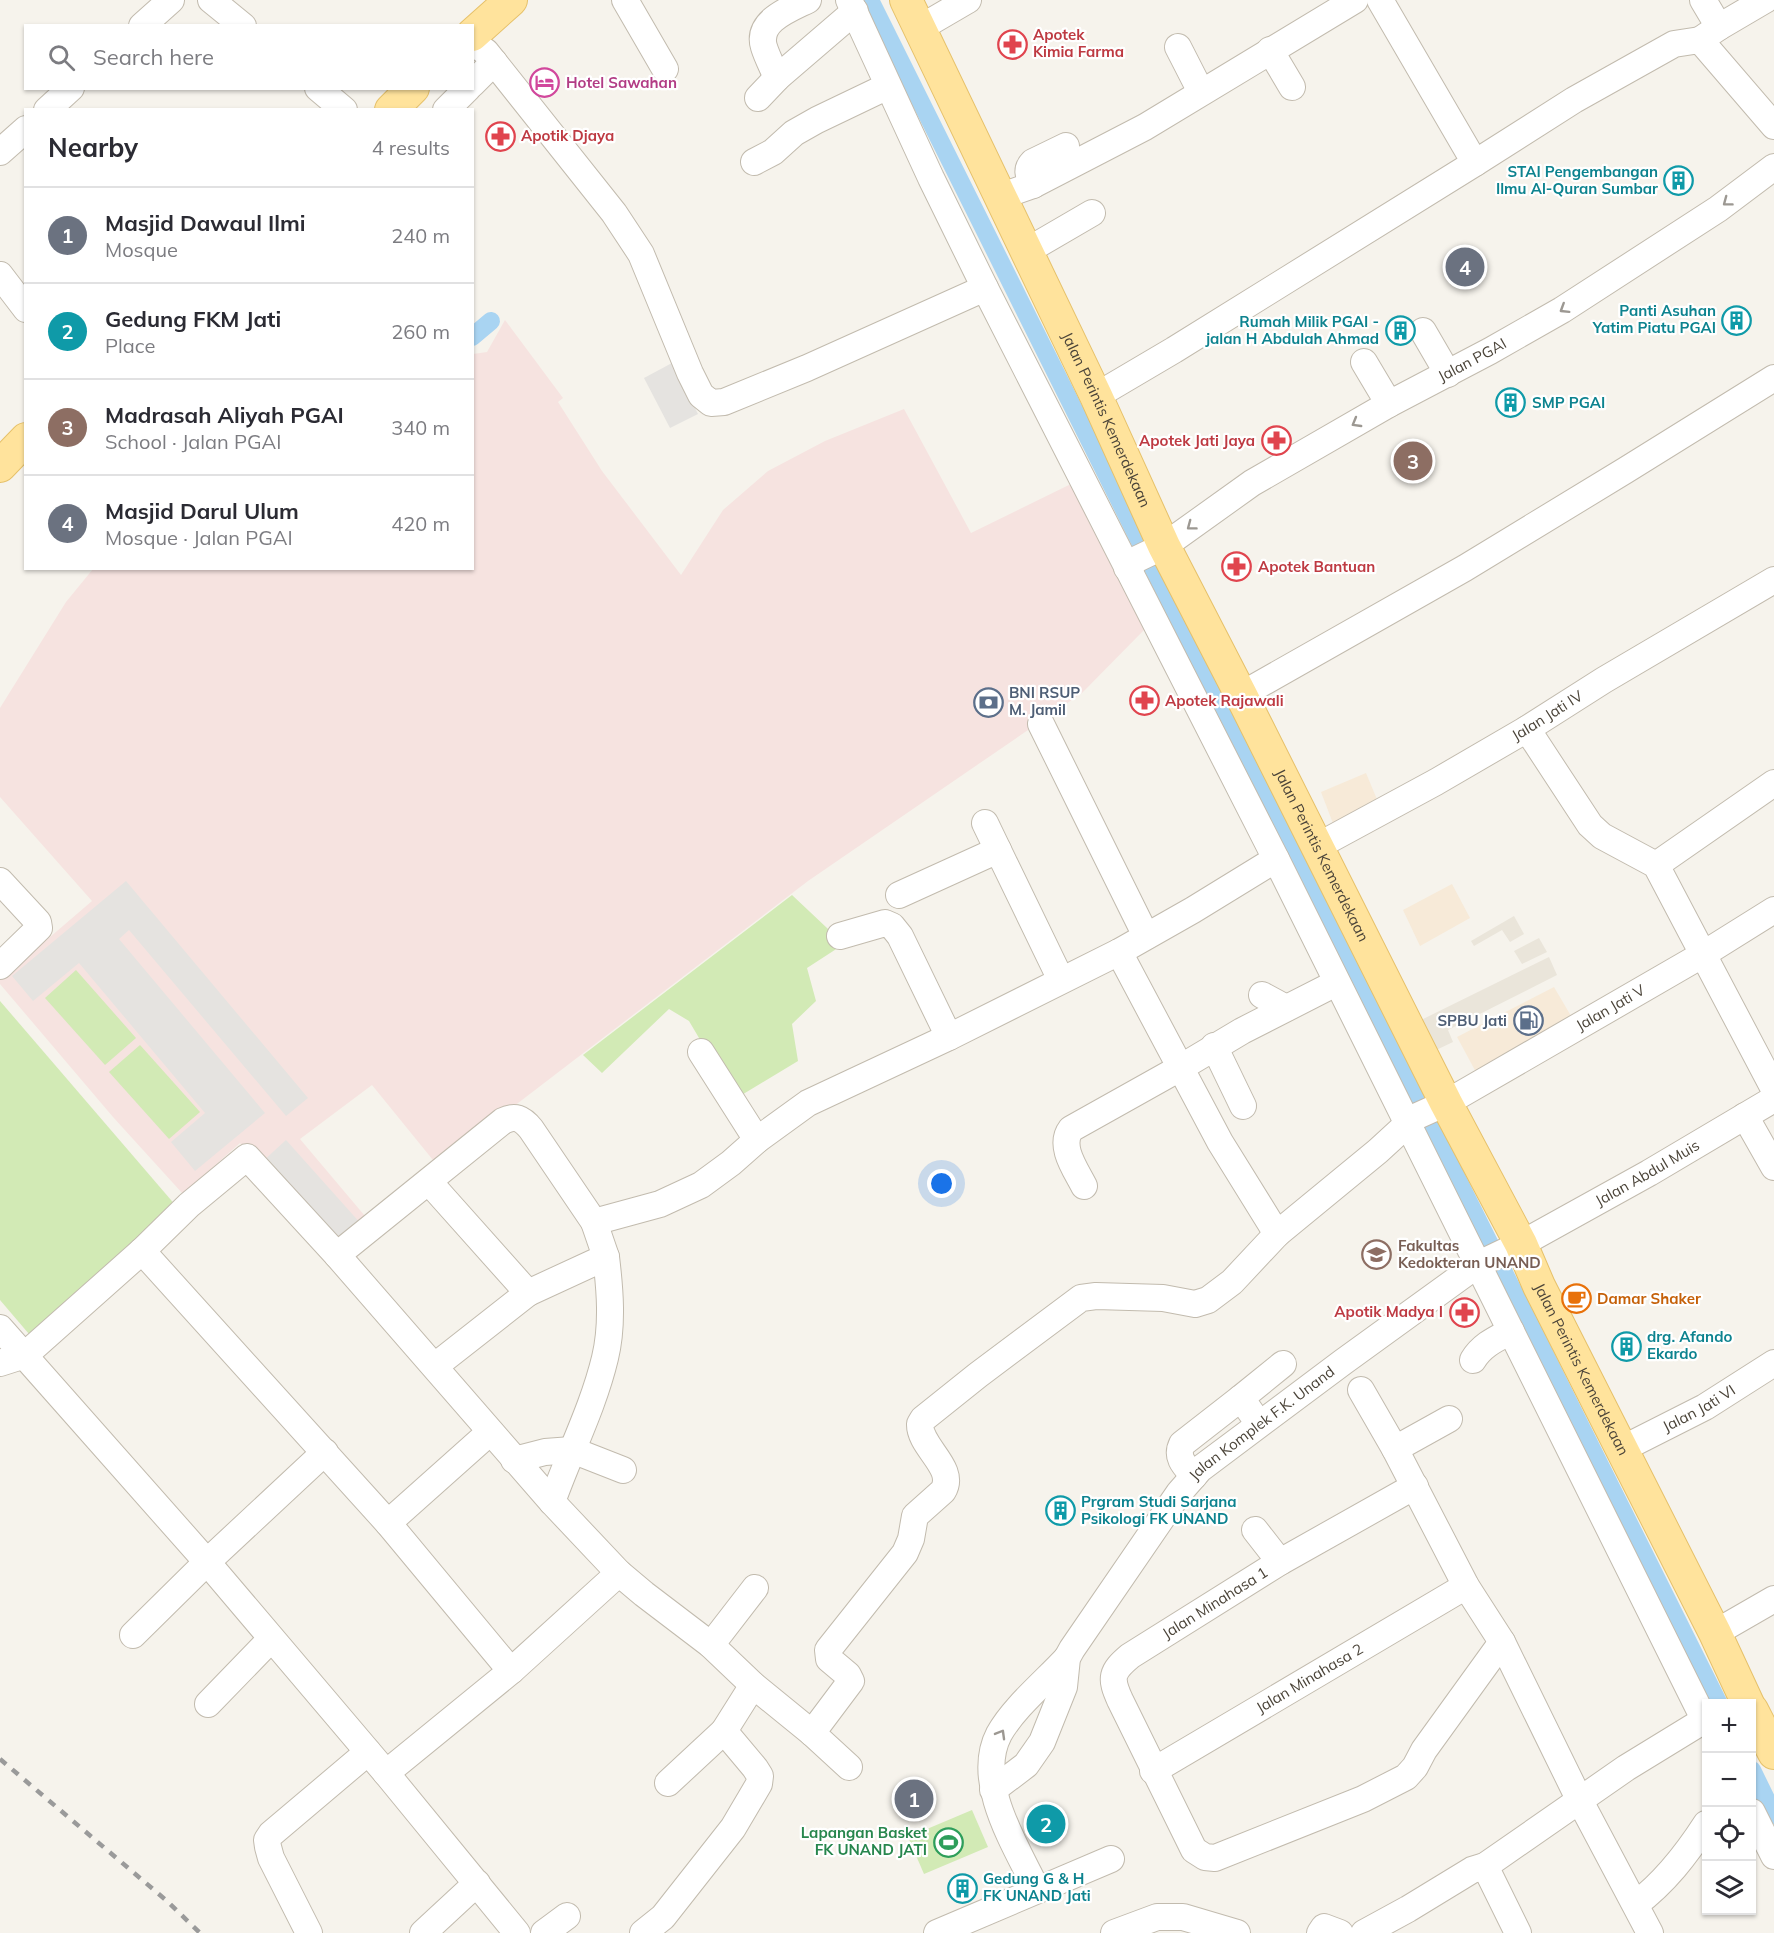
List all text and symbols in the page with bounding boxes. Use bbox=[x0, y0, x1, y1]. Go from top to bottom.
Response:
search box bbox=[24, 24, 474, 90]
place label: Apotek Kimia Farma bbox=[1033, 25, 1124, 61]
pharmacy icon: Apotek Kimia Farma bbox=[996, 28, 1028, 60]
icon: search bbox=[45, 41, 78, 74]
text: Search here bbox=[93, 43, 214, 71]
hotel icon: Hotel Sawahan bbox=[529, 67, 561, 99]
place label: Hotel Sawahan bbox=[566, 73, 677, 92]
pharmacy icon: Apotik Djaya bbox=[484, 120, 516, 152]
place label: Apotik Djaya bbox=[521, 126, 614, 145]
text: Nearby bbox=[48, 131, 138, 164]
text: 4 results bbox=[372, 135, 450, 160]
place label: STAI Pengembangan Ilmu Al-Quran Sumbar bbox=[1496, 162, 1658, 198]
building icon: STAI Pengembangan Ilmu Al-Quran Sumbar bbox=[1663, 165, 1695, 197]
one-way arrow bbox=[1723, 195, 1734, 206]
text: Masjid Dawaul Ilmi bbox=[105, 209, 306, 237]
text: 1 bbox=[62, 223, 74, 248]
text: 240 m bbox=[391, 223, 450, 248]
text: Mosque bbox=[105, 237, 178, 262]
pin: 4 bbox=[1446, 244, 1484, 290]
one-way arrow bbox=[1560, 301, 1570, 313]
place label: Panti Asuhan Yatim Piatu PGAI bbox=[1592, 301, 1716, 337]
building icon: Panti Asuhan Yatim Piatu PGAI bbox=[1721, 304, 1753, 336]
text: Gedung FKM Jati bbox=[105, 305, 281, 333]
place label: Rumah Milik PGAI - jalan H Abdulah Ahmad bbox=[1205, 312, 1379, 348]
building icon: Rumah Milik PGAI - jalan H Abdulah Ahmad bbox=[1384, 315, 1416, 347]
text: 2 bbox=[62, 319, 74, 344]
text: 260 m bbox=[391, 319, 450, 344]
street label: Jalan Perintis Kemerdekaan bbox=[1058, 329, 1155, 510]
text: Place bbox=[105, 333, 155, 358]
street label: Jalan PGAI bbox=[1435, 334, 1510, 386]
building icon: SMP PGAI bbox=[1495, 387, 1527, 419]
place label: SMP PGAI bbox=[1532, 393, 1605, 412]
text: Madrasah Aliyah PGAI bbox=[105, 401, 344, 429]
text: 3 bbox=[62, 415, 74, 440]
text: 340 m bbox=[391, 415, 450, 440]
one-way arrow bbox=[1352, 416, 1362, 427]
pharmacy icon: Apotek Jati Jaya bbox=[1260, 425, 1292, 457]
text: School · Jalan PGAI bbox=[105, 429, 281, 454]
place label: Apotek Jati Jaya bbox=[1139, 431, 1255, 450]
pin: 3 bbox=[1394, 438, 1432, 484]
text: Masjid Darul Ulum bbox=[105, 497, 299, 525]
text: 4 bbox=[62, 511, 74, 536]
text: 420 m bbox=[391, 511, 450, 536]
one-way arrow bbox=[1186, 518, 1197, 529]
text: Mosque · Jalan PGAI bbox=[105, 525, 293, 550]
pharmacy icon: Apotek Bantuan bbox=[1221, 551, 1253, 583]
place label: Apotek Bantuan bbox=[1258, 557, 1375, 576]
place label: BNI RSUP M. Jamil bbox=[1009, 683, 1080, 719]
pharmacy icon: Apotek Rajawali bbox=[1128, 685, 1160, 717]
bank icon: BNI RSUP M. Jamil bbox=[972, 686, 1004, 718]
street label: Jalan Jati IV bbox=[1508, 686, 1587, 745]
place label: Apotek Rajawali bbox=[1165, 691, 1284, 710]
street label: Jalan Perintis Kemerdekaan bbox=[1271, 766, 1373, 945]
street label: Jalan Jati V bbox=[1573, 980, 1649, 1035]
fuel station icon: SPBU Jati bbox=[1512, 1005, 1544, 1037]
place label: SPBU Jati bbox=[1437, 1011, 1507, 1030]
street label: Jalan Abdul Muis bbox=[1592, 1135, 1703, 1210]
your location bbox=[927, 1169, 956, 1198]
place label: Fakultas Kedokteran UNAND bbox=[1398, 1236, 1541, 1272]
school or university icon: Fakultas Kedokteran UNAND bbox=[1361, 1239, 1393, 1271]
street label: Jalan Perintis Kemerdekaan bbox=[1530, 1280, 1633, 1458]
cafe icon: Damar Shaker bbox=[1560, 1283, 1592, 1315]
place label: Damar Shaker bbox=[1597, 1289, 1701, 1308]
pharmacy icon: Apotik Madya I bbox=[1448, 1296, 1480, 1328]
place label: Apotik Madya I bbox=[1334, 1302, 1443, 1321]
place label: drg. Afando Ekardo bbox=[1647, 1327, 1732, 1363]
building icon: drg. Afando Ekardo bbox=[1610, 1330, 1642, 1362]
street label: Jalan Komplek F.K. Unand bbox=[1185, 1362, 1338, 1484]
street label: Jalan Jati VI bbox=[1659, 1380, 1739, 1436]
place label: Prgram Studi Sarjana Psikologi FK UNAND bbox=[1081, 1492, 1237, 1528]
building icon: Prgram Studi Sarjana Psikologi FK UNAND bbox=[1044, 1495, 1076, 1527]
street label: Jalan Minahasa 1 bbox=[1159, 1563, 1271, 1643]
street label: Jalan Minahasa 2 bbox=[1253, 1639, 1366, 1717]
map controls bbox=[1702, 1699, 1756, 1915]
button: + bbox=[1702, 1699, 1756, 1753]
one-way arrow bbox=[994, 1730, 1005, 1740]
button: − bbox=[1702, 1753, 1756, 1807]
pin: 1 bbox=[894, 1776, 934, 1822]
pin: 2 bbox=[1026, 1802, 1066, 1846]
button: locate bbox=[1702, 1807, 1756, 1861]
place label: Lapangan Basket FK UNAND JATI bbox=[801, 1823, 927, 1859]
sports icon: Lapangan Basket FK UNAND JATI bbox=[932, 1826, 964, 1858]
button: layers bbox=[1702, 1861, 1756, 1915]
place label: Gedung G & H FK UNAND Jati bbox=[983, 1869, 1091, 1905]
building icon: Gedung G & H FK UNAND Jati bbox=[946, 1872, 978, 1904]

